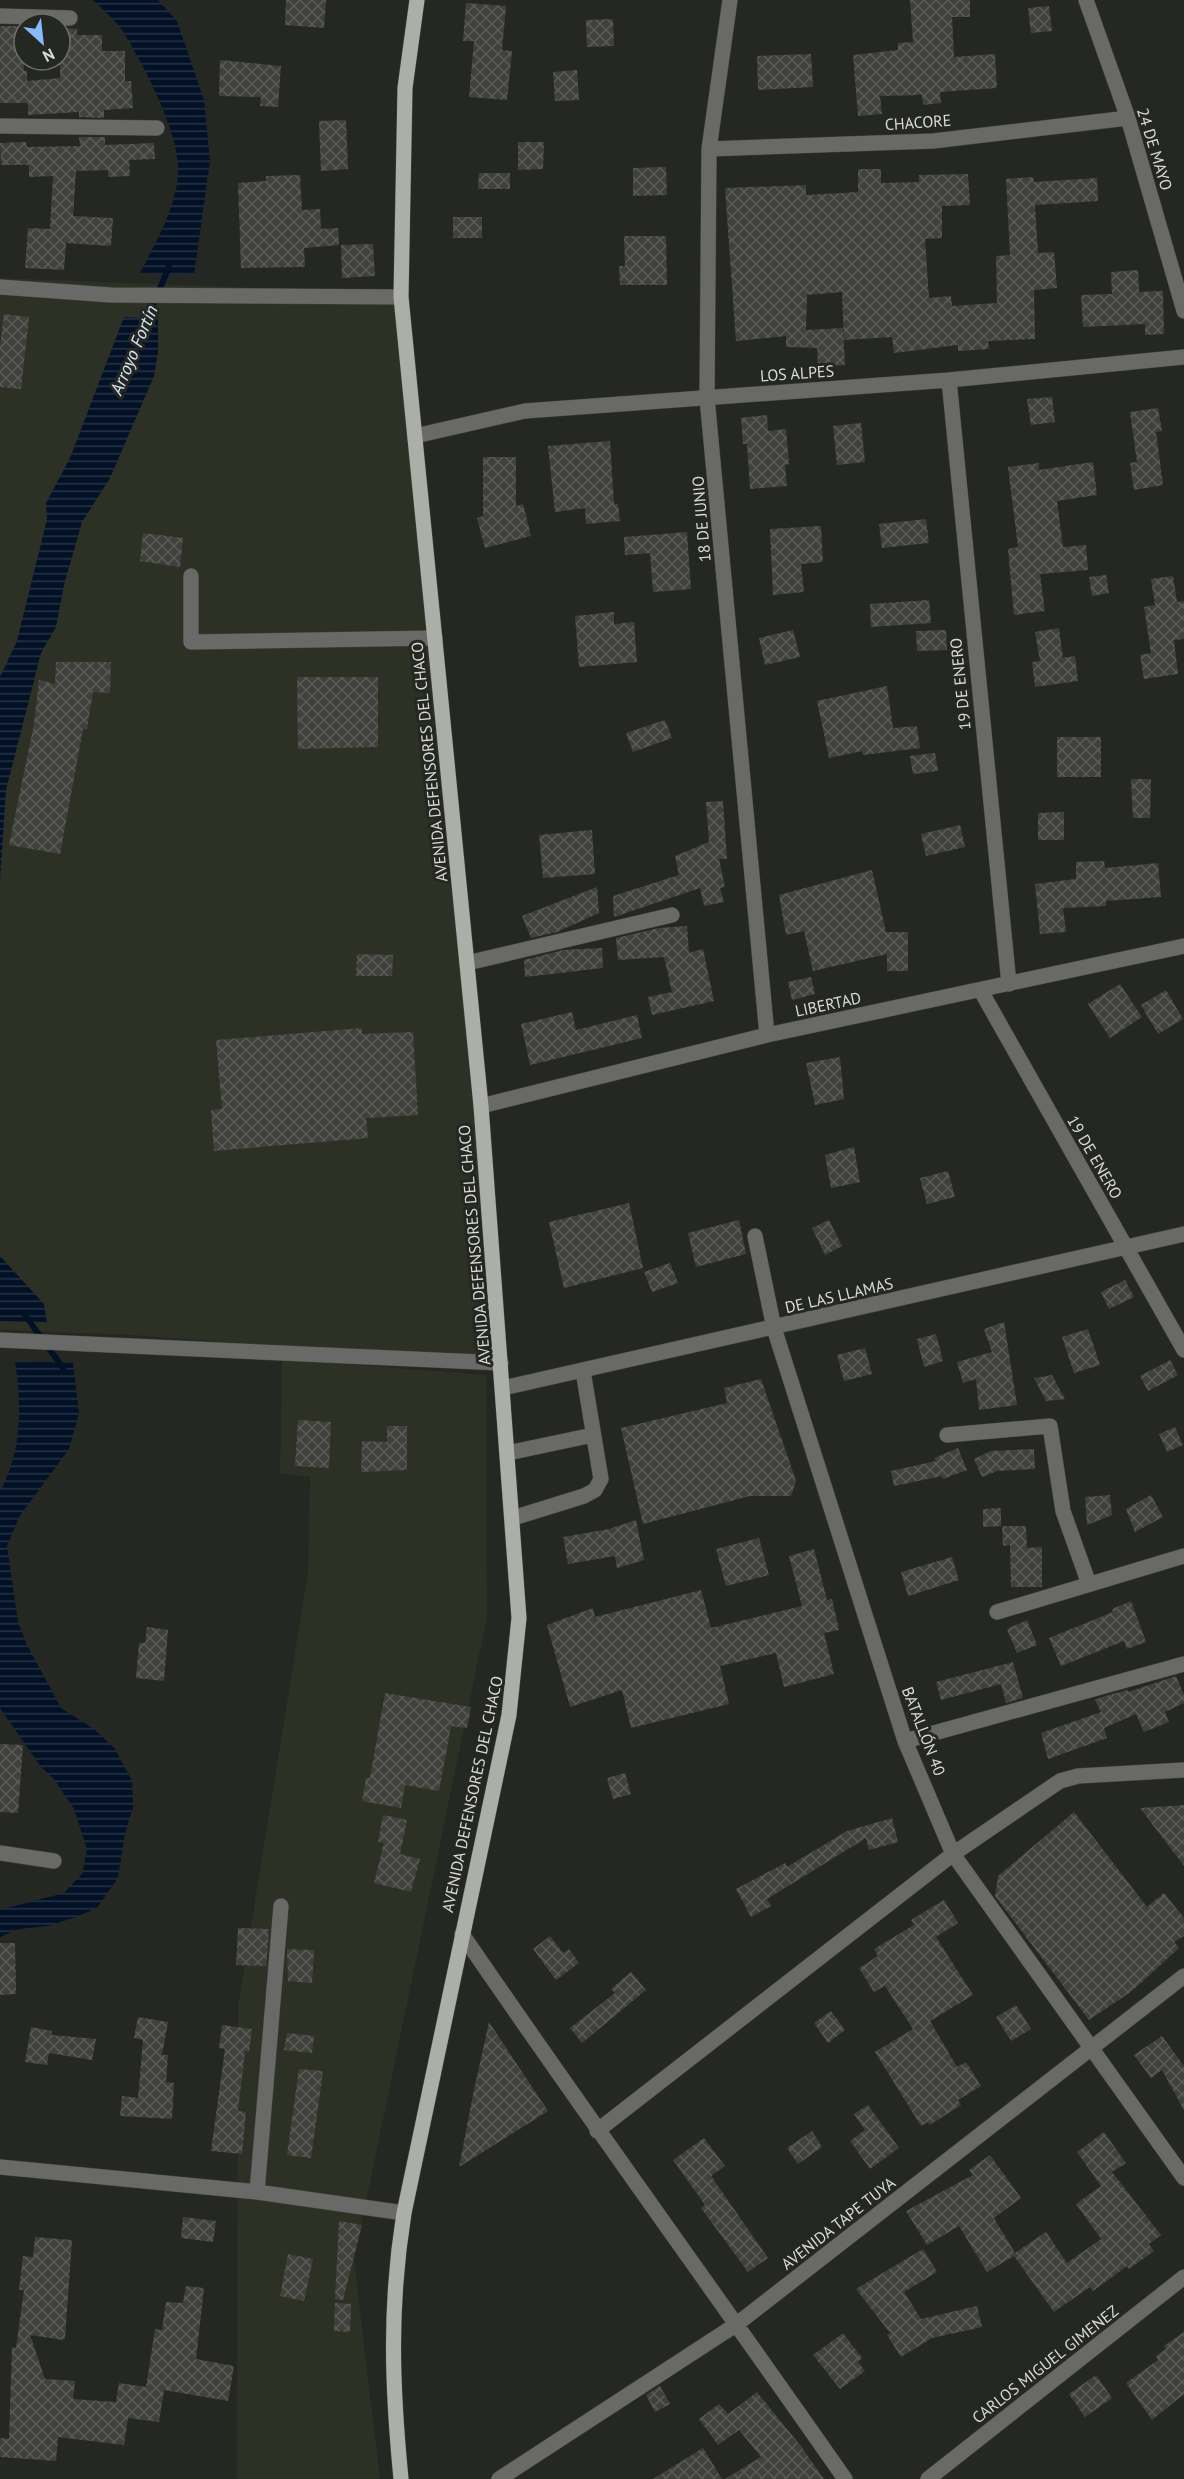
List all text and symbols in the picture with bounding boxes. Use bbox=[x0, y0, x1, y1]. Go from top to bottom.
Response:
north arrow bbox=[12, 12, 72, 72]
text: N bbox=[40, 44, 58, 67]
street label: 24 DE MAYO bbox=[1133, 105, 1177, 193]
street label: CHACORE bbox=[884, 110, 952, 134]
water label: Arroyo Fortín bbox=[104, 302, 163, 399]
street label: LOS ALPES bbox=[759, 360, 835, 386]
street label: 18 DE JUNIO bbox=[687, 475, 715, 563]
street label: 19 DE ENERO bbox=[945, 637, 975, 731]
street label: AVENIDA DEFENSORES DEL CHACO bbox=[406, 641, 452, 883]
street label: LIBERTAD bbox=[793, 987, 863, 1021]
street label: 19 DE ENERO bbox=[1063, 1112, 1127, 1202]
street label: AVENIDA DEFENSORES DEL CHACO bbox=[454, 1124, 494, 1366]
street label: DE LAS LLAMAS bbox=[783, 1273, 895, 1317]
street label: AVENIDA DEFENSORES DEL CHACO bbox=[437, 1674, 507, 1914]
street label: BATALLÓN 40 bbox=[898, 1684, 950, 1779]
street label: AVENIDA TAPE TUYA bbox=[777, 2172, 900, 2274]
street label: CARLOS MIGUEL GIMENEZ bbox=[968, 2300, 1122, 2427]

